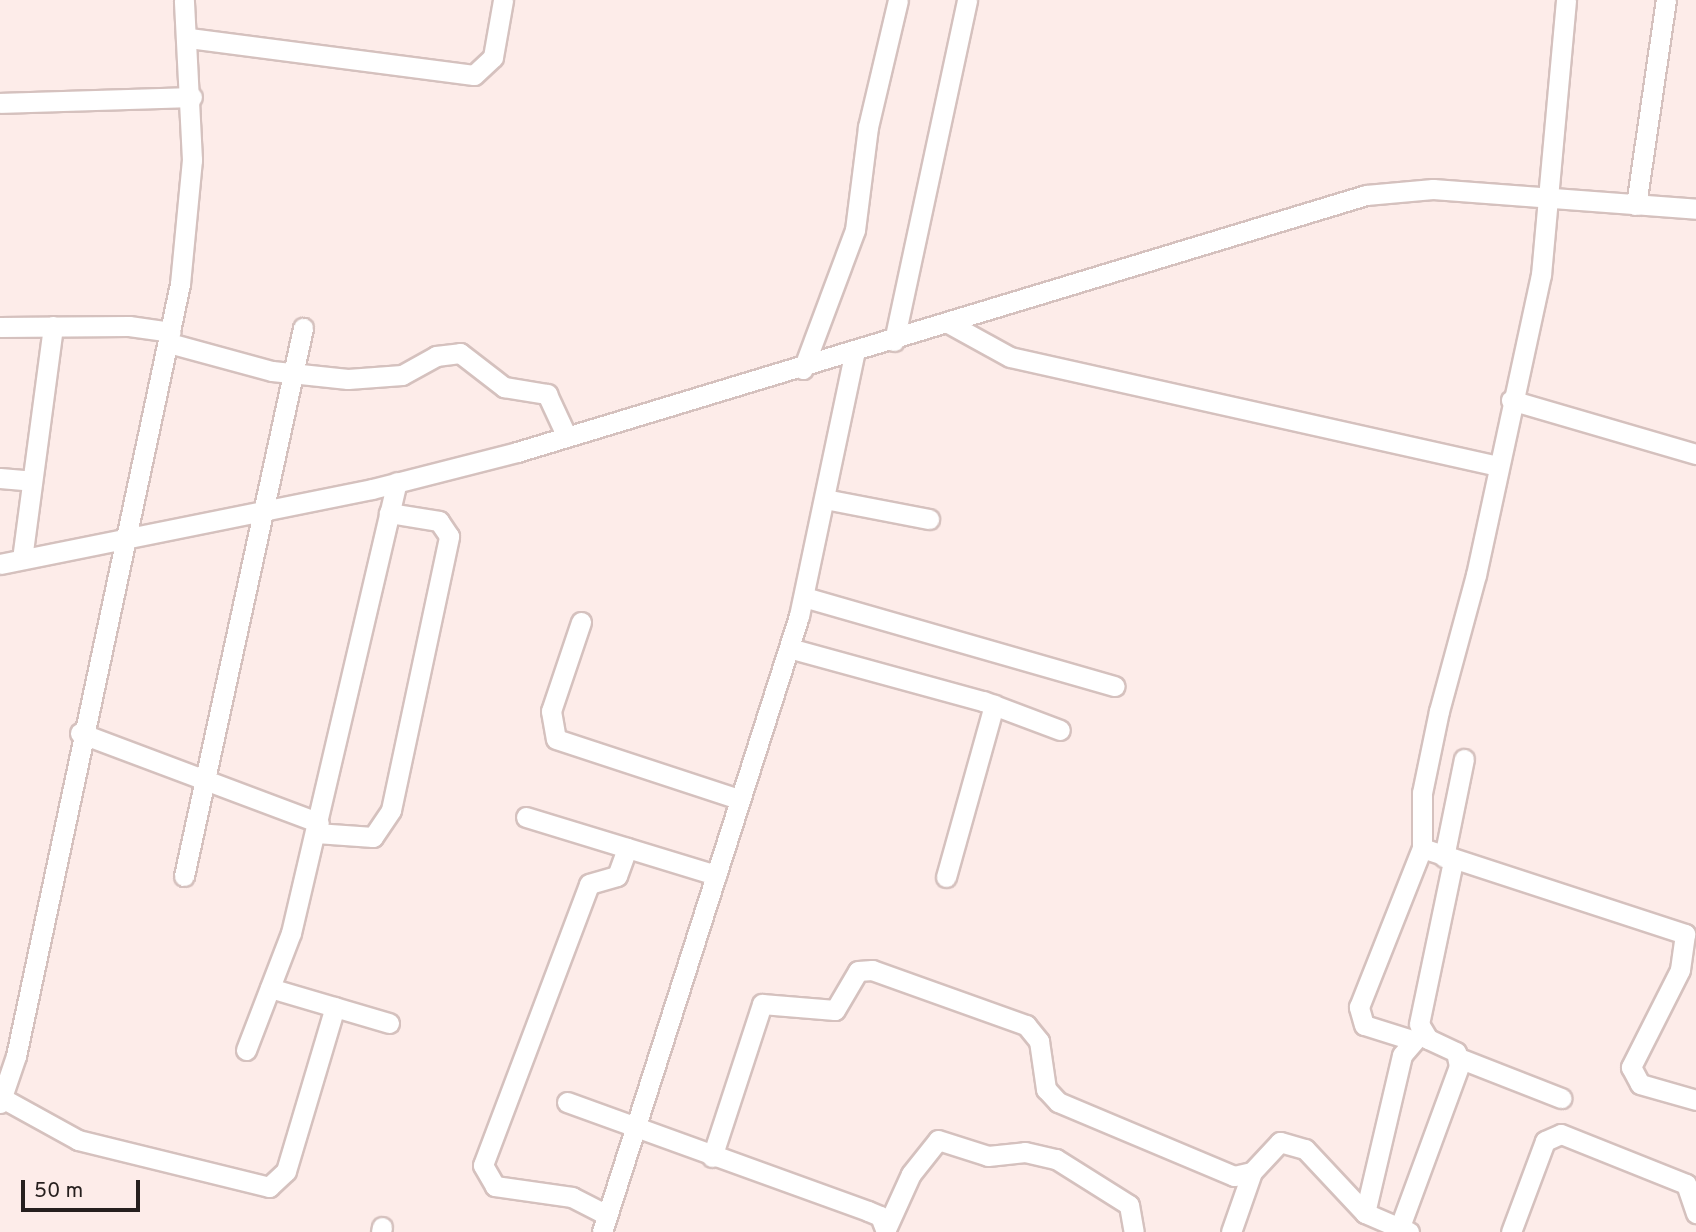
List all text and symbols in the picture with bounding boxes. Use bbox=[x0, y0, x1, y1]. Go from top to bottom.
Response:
scale bar bbox=[24, 1166, 144, 1210]
text: 50 m bbox=[34, 1178, 83, 1205]

